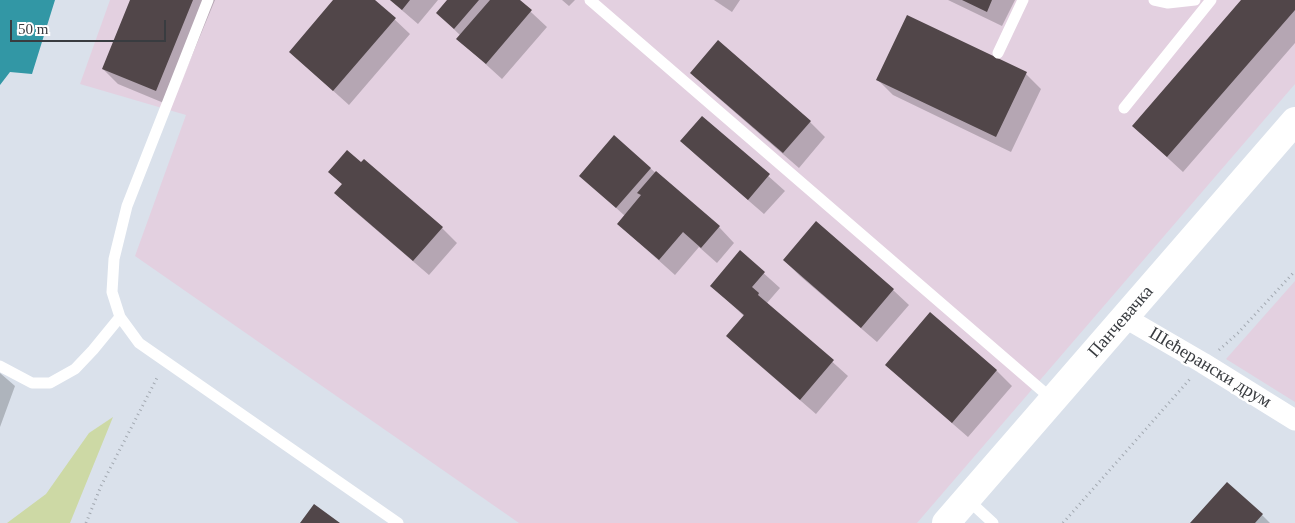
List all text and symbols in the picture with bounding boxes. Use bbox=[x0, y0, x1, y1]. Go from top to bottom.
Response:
scale bar bbox=[12, 10, 169, 42]
text: 50 m bbox=[18, 21, 48, 37]
street label: Панчевачка bbox=[1084, 281, 1158, 363]
street label: Шећерански друм bbox=[1145, 323, 1275, 413]

